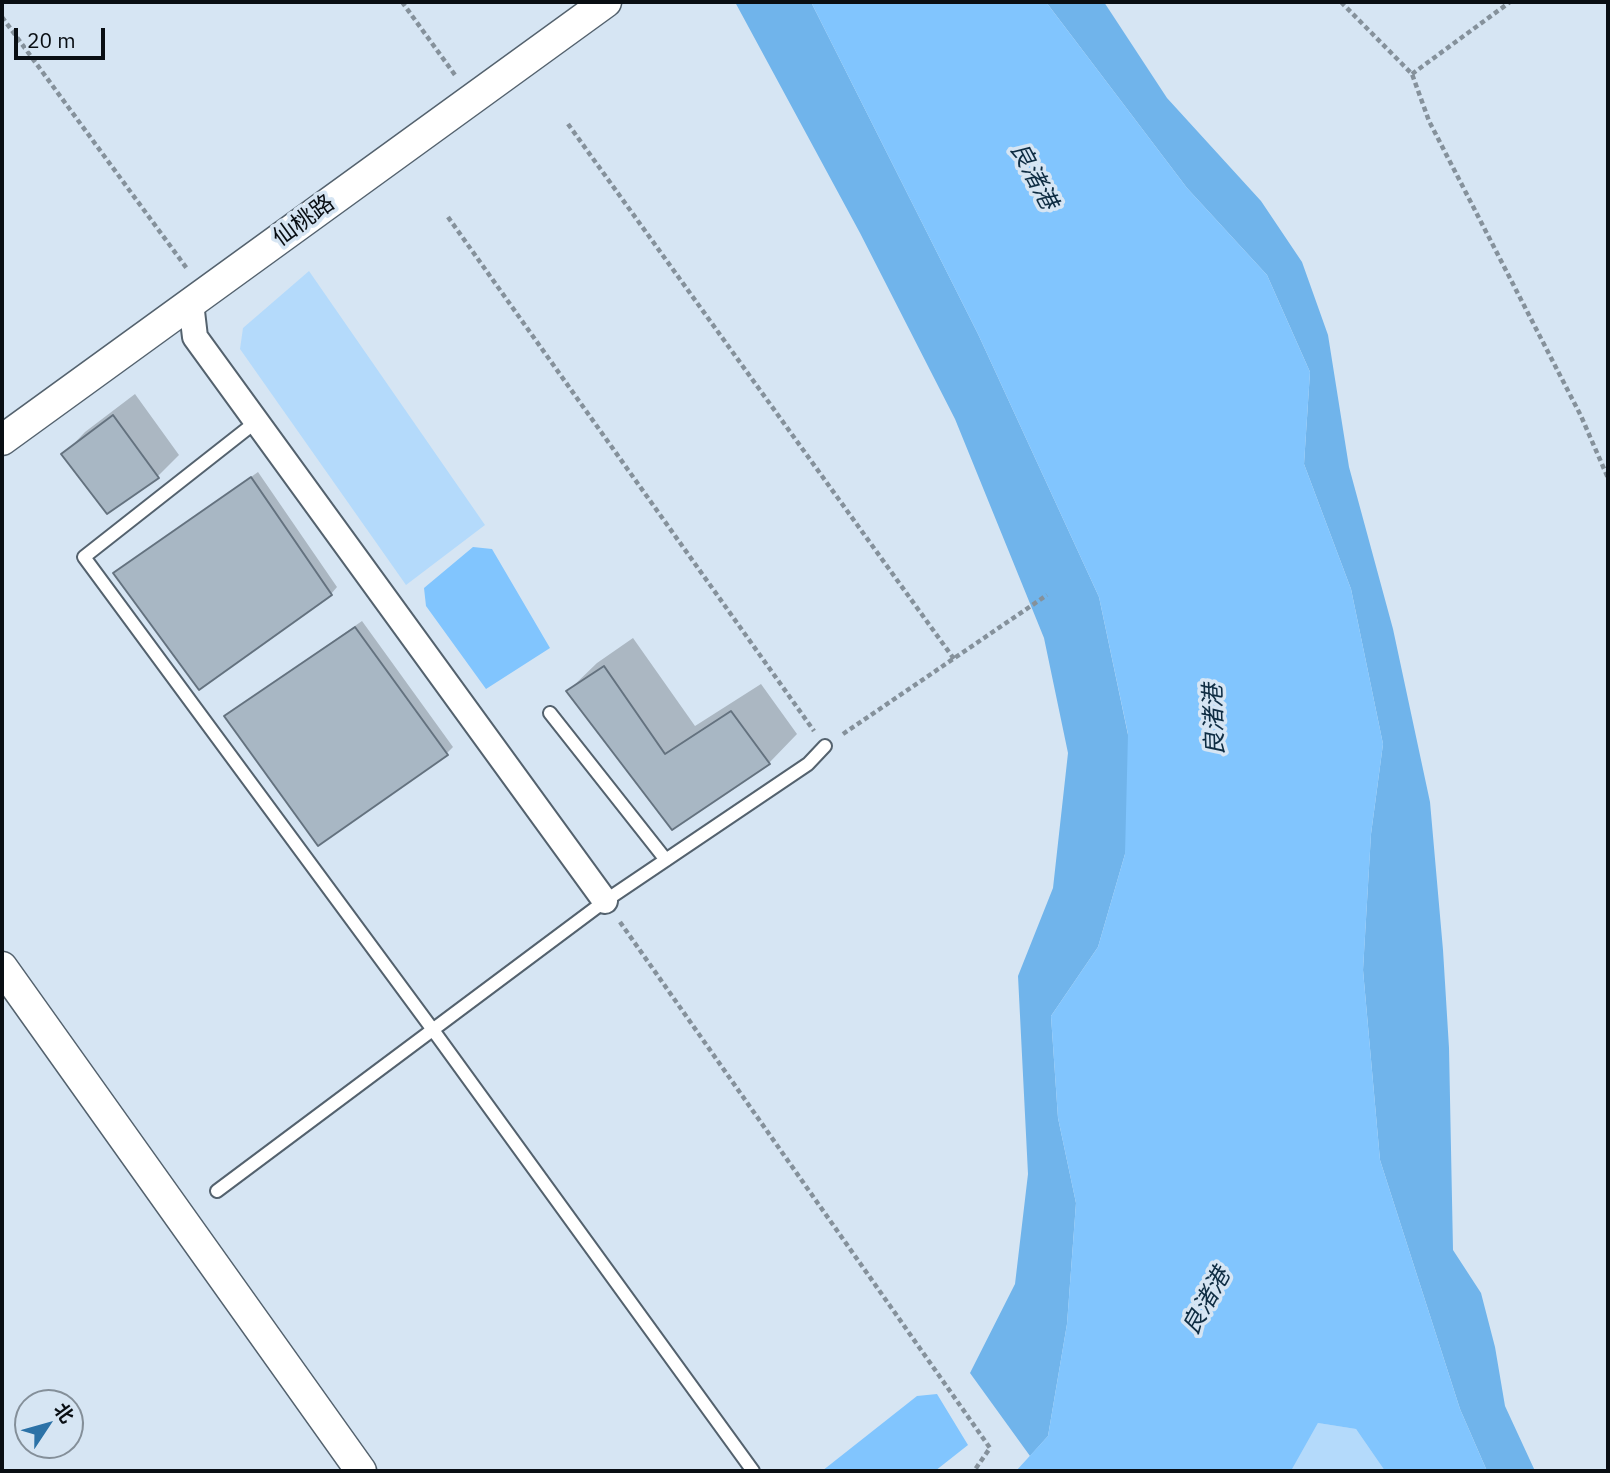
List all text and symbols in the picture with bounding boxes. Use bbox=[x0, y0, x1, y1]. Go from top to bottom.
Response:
scale bar bbox=[18, 14, 108, 58]
text: 20 m bbox=[27, 26, 76, 54]
water label: 良渚港 bbox=[1003, 137, 1063, 215]
street label: 仙桃路 bbox=[268, 190, 340, 252]
water label: 良渚港 bbox=[1199, 684, 1231, 756]
water label: 良渚港 bbox=[1177, 1264, 1237, 1340]
north arrow bbox=[14, 1389, 84, 1459]
text: 北 bbox=[49, 1398, 80, 1428]

